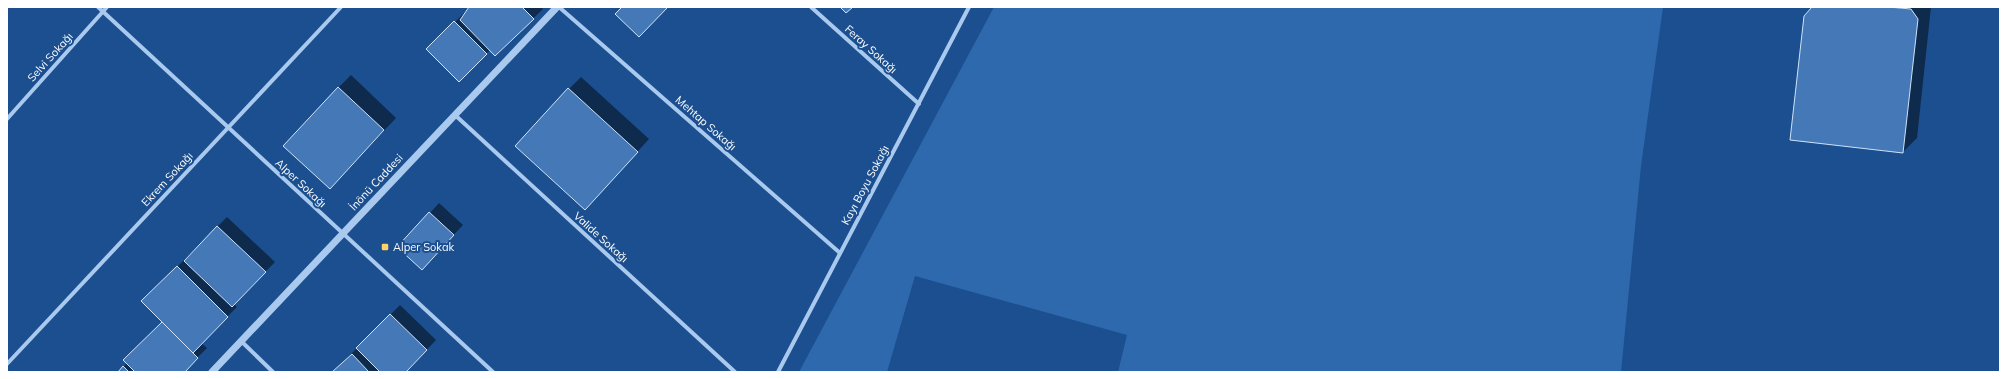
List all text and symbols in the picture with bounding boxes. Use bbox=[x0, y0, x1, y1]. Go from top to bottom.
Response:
street label: Feray Sokağı bbox=[842, 22, 900, 76]
street label: Selvi Sokağı bbox=[24, 30, 76, 84]
street label: Mehtap Sokağı bbox=[673, 93, 739, 153]
street label: Kayı Boyu Sokağı bbox=[838, 143, 892, 227]
street label: Ekrem Sokağı bbox=[138, 149, 196, 209]
street label: İnönü Caddesi bbox=[346, 151, 406, 213]
street label: Alper Sokağı bbox=[273, 156, 329, 210]
street label: Valide Sokağı bbox=[571, 209, 631, 265]
place label: Alper Sokak bbox=[393, 240, 454, 254]
marker: Alper Sokak bbox=[380, 242, 390, 252]

